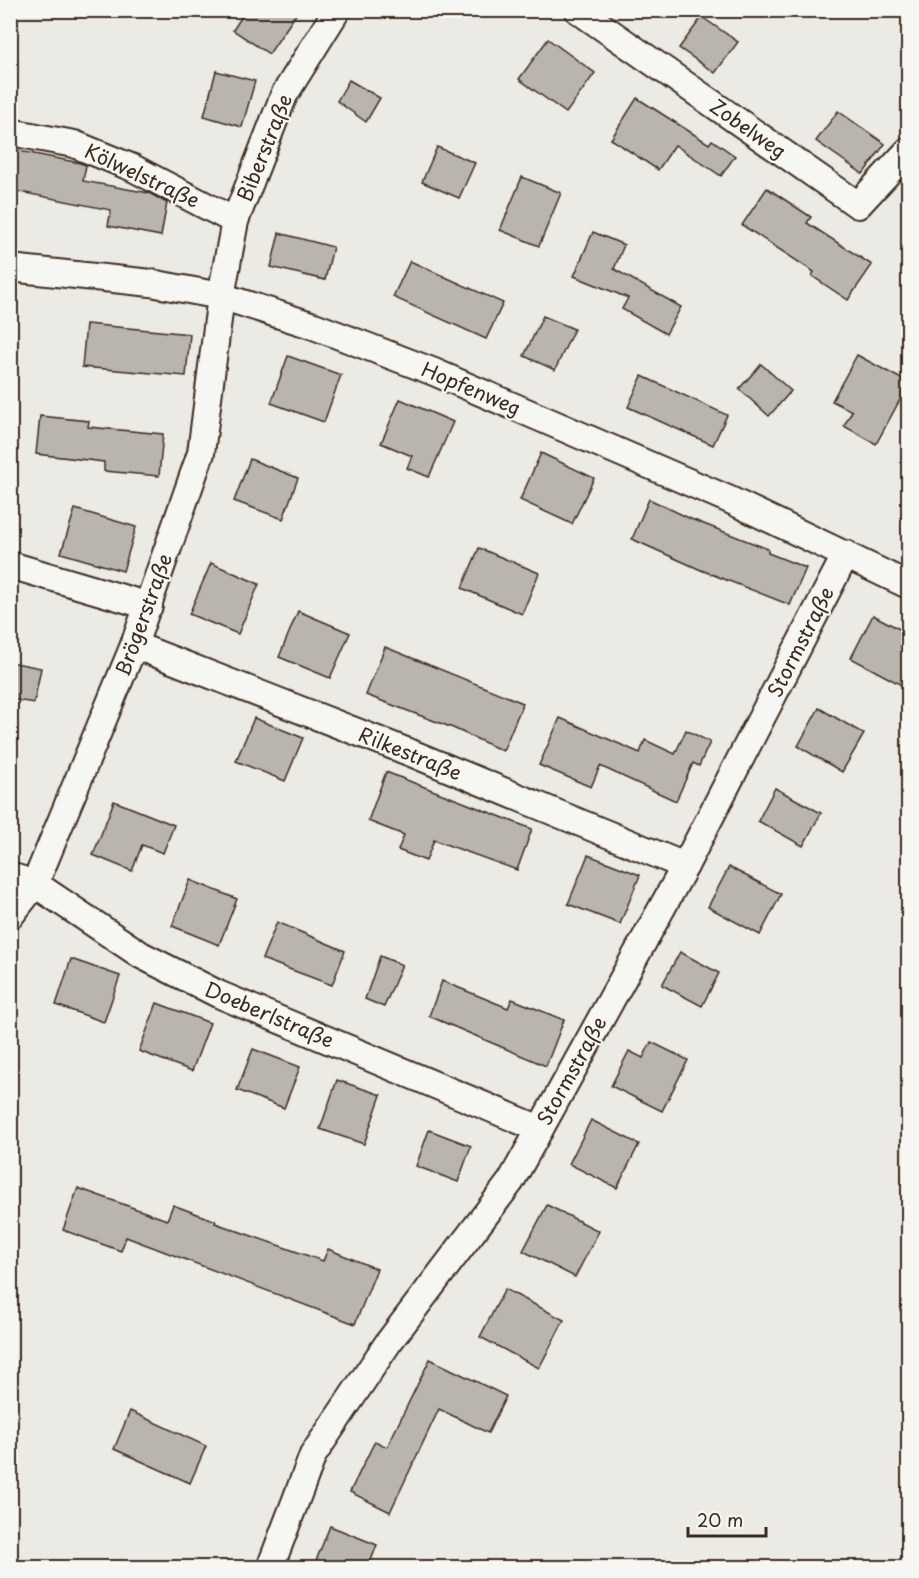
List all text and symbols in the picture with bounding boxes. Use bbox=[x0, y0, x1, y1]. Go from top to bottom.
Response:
street label: Biberstraße bbox=[229, 89, 299, 206]
street label: Zobelweg bbox=[704, 91, 793, 165]
street label: Kölwelstraße bbox=[80, 135, 205, 215]
street label: Hopfenweg bbox=[417, 354, 526, 423]
street label: Brögerstraße bbox=[107, 549, 179, 680]
street label: Stormstraße bbox=[759, 581, 841, 702]
street label: Rilkestraße bbox=[354, 719, 467, 787]
street label: Doeberlstraße bbox=[200, 973, 339, 1055]
street label: Stormstraße bbox=[529, 1011, 613, 1131]
scale bar bbox=[688, 1500, 766, 1538]
text: 20 m bbox=[697, 1506, 743, 1533]

